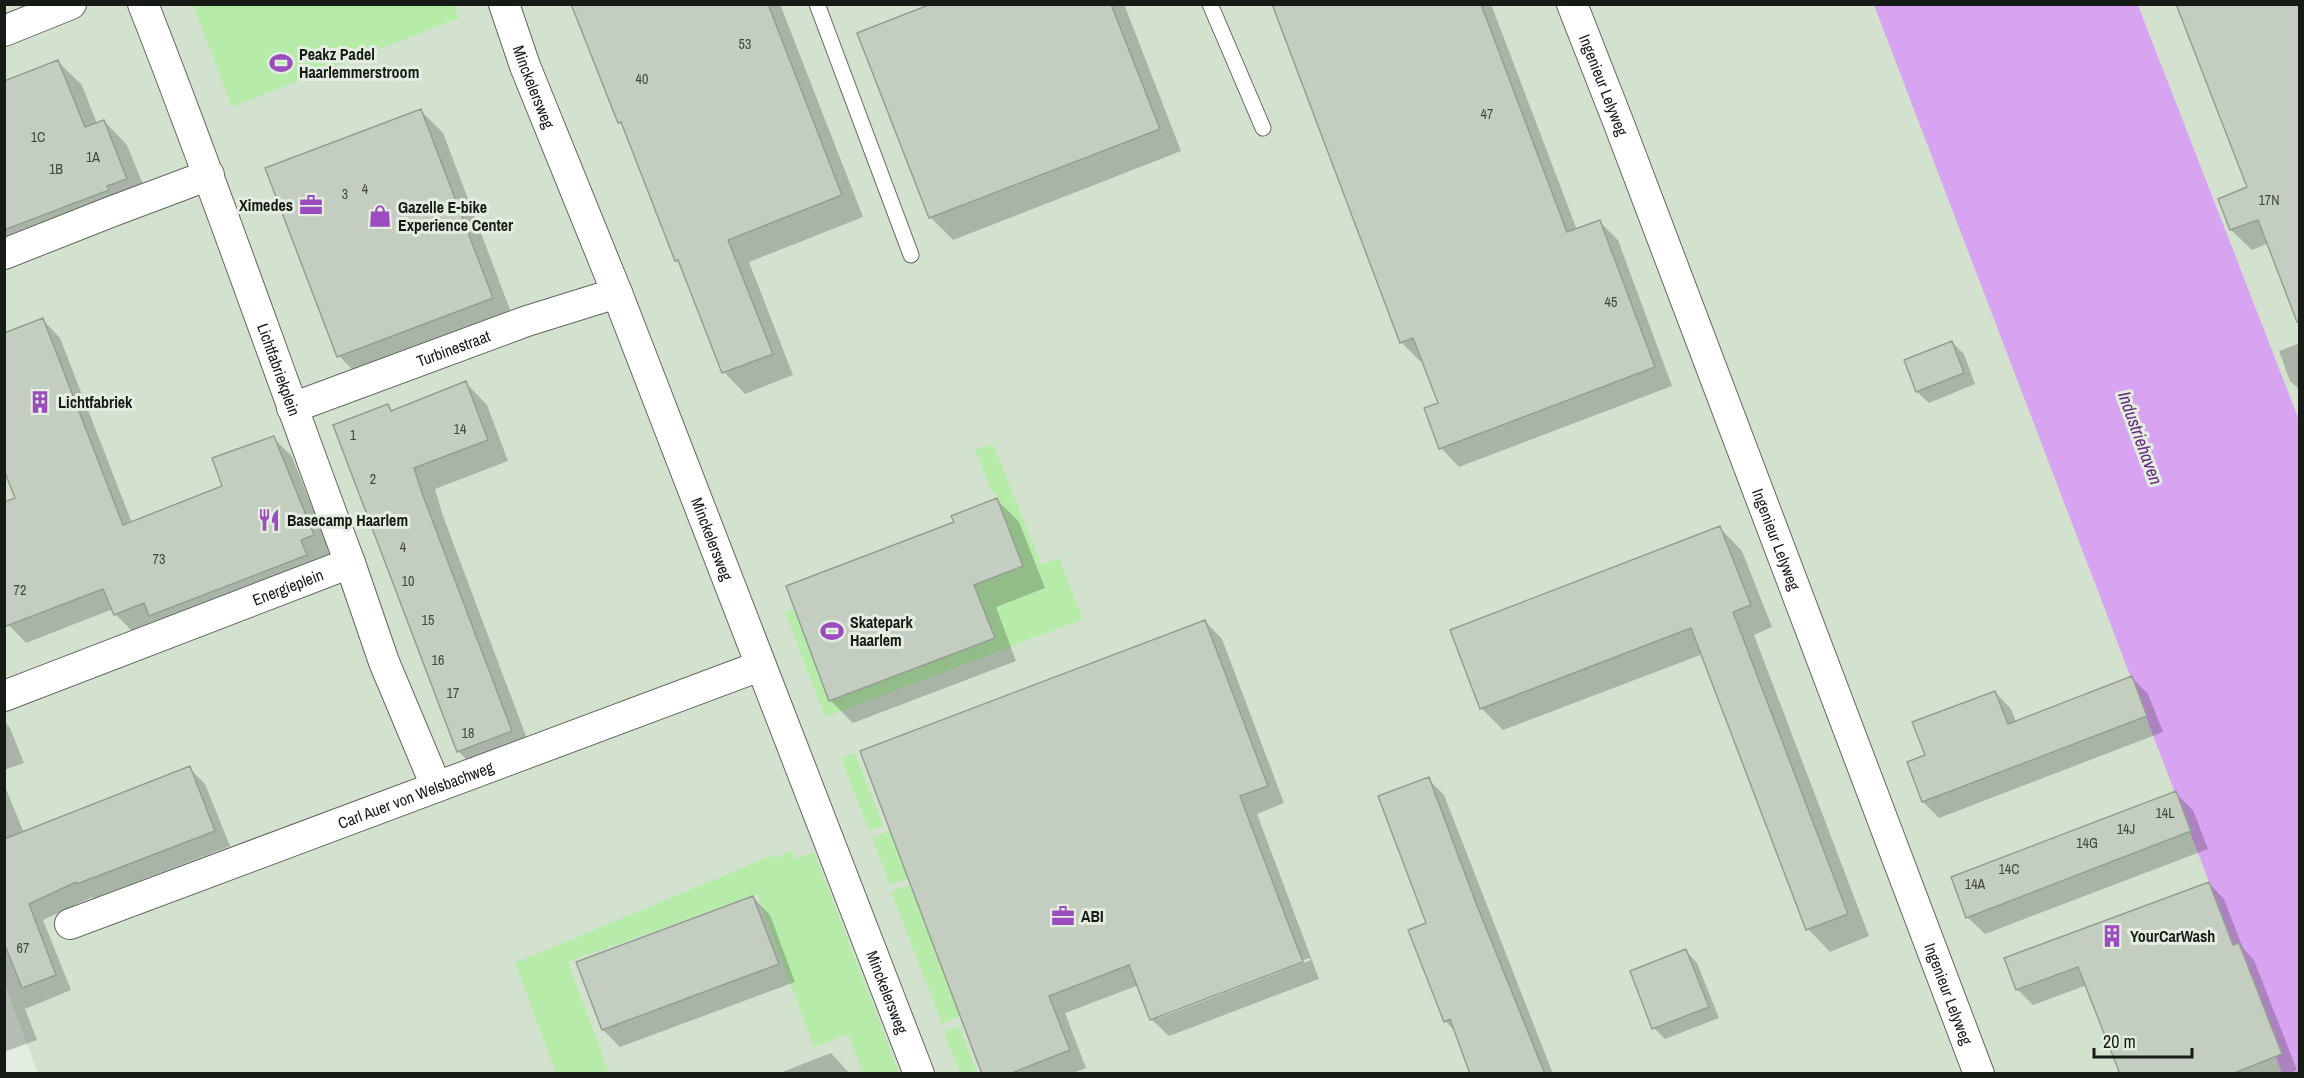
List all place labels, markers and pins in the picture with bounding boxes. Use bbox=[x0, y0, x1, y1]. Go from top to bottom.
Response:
place label: Peakz Padel Haarlemmerstroom bbox=[299, 43, 419, 83]
sports icon: Peakz Padel Haarlemmerstroom bbox=[268, 50, 294, 76]
office icon: Ximedes bbox=[298, 192, 324, 218]
place label: Ximedes bbox=[239, 194, 293, 216]
place label: Gazelle E-bike Experience Center bbox=[398, 196, 514, 236]
shop icon: Gazelle E-bike Experience Center bbox=[367, 203, 393, 229]
building icon: Lichtfabriek bbox=[27, 389, 53, 415]
place label: Lichtfabriek bbox=[58, 391, 133, 413]
restaurant icon: Basecamp Haarlem bbox=[256, 507, 282, 533]
place label: Basecamp Haarlem bbox=[287, 509, 408, 531]
place label: Skatepark Haarlem bbox=[850, 611, 913, 651]
sports icon: Skatepark Haarlem bbox=[819, 618, 845, 644]
office icon: ABI bbox=[1050, 903, 1076, 929]
place label: ABI bbox=[1081, 905, 1104, 927]
building icon: YourCarWash bbox=[2099, 923, 2125, 949]
place label: YourCarWash bbox=[2130, 925, 2215, 947]

